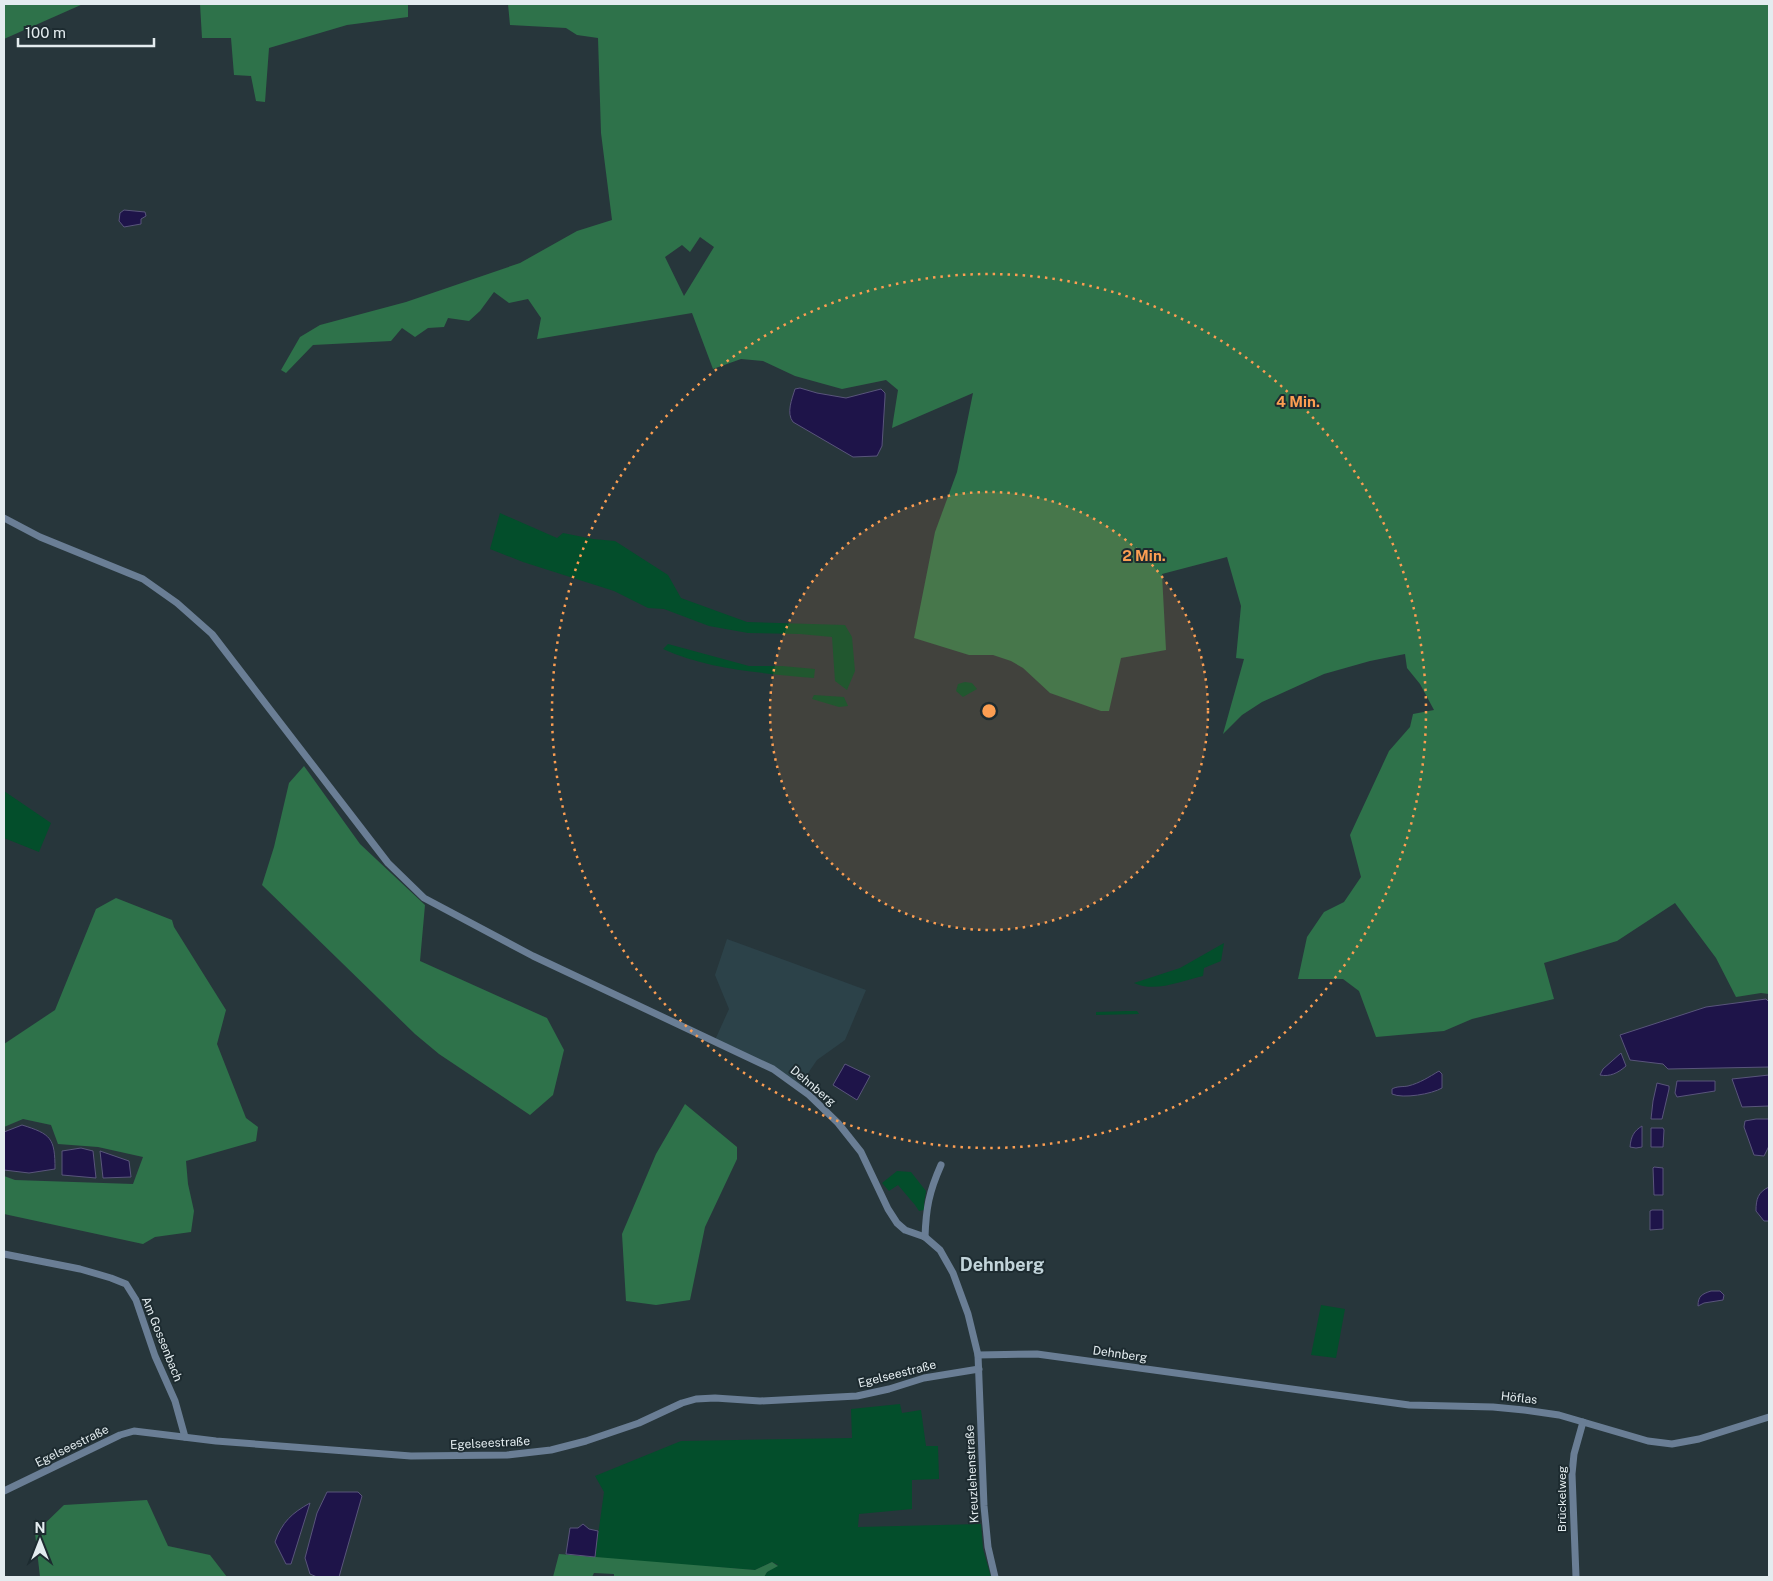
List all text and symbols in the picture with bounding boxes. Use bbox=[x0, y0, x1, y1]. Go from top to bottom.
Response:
scale bar bbox=[18, 15, 154, 47]
text: 100 m bbox=[25, 24, 66, 41]
text: 4 Min. bbox=[1276, 393, 1320, 410]
text: 2 Min. bbox=[1122, 547, 1166, 564]
centre of rings bbox=[980, 702, 998, 720]
street label: Dehnberg bbox=[787, 1063, 839, 1109]
district label: Dehnberg bbox=[960, 1254, 1044, 1275]
street label: Am Gossenbach bbox=[139, 1295, 185, 1384]
street label: Dehnberg bbox=[1092, 1343, 1148, 1365]
street label: Egelseestraße bbox=[856, 1357, 938, 1390]
street label: Höflas bbox=[1500, 1389, 1538, 1407]
street label: Egelseestraße bbox=[33, 1422, 111, 1470]
street label: Kreuzlehenstraße bbox=[962, 1424, 982, 1524]
street label: Egelseestraße bbox=[450, 1434, 531, 1452]
street label: Brückelweg bbox=[1555, 1466, 1569, 1532]
north arrow bbox=[15, 1516, 65, 1566]
text: N bbox=[35, 1520, 45, 1536]

